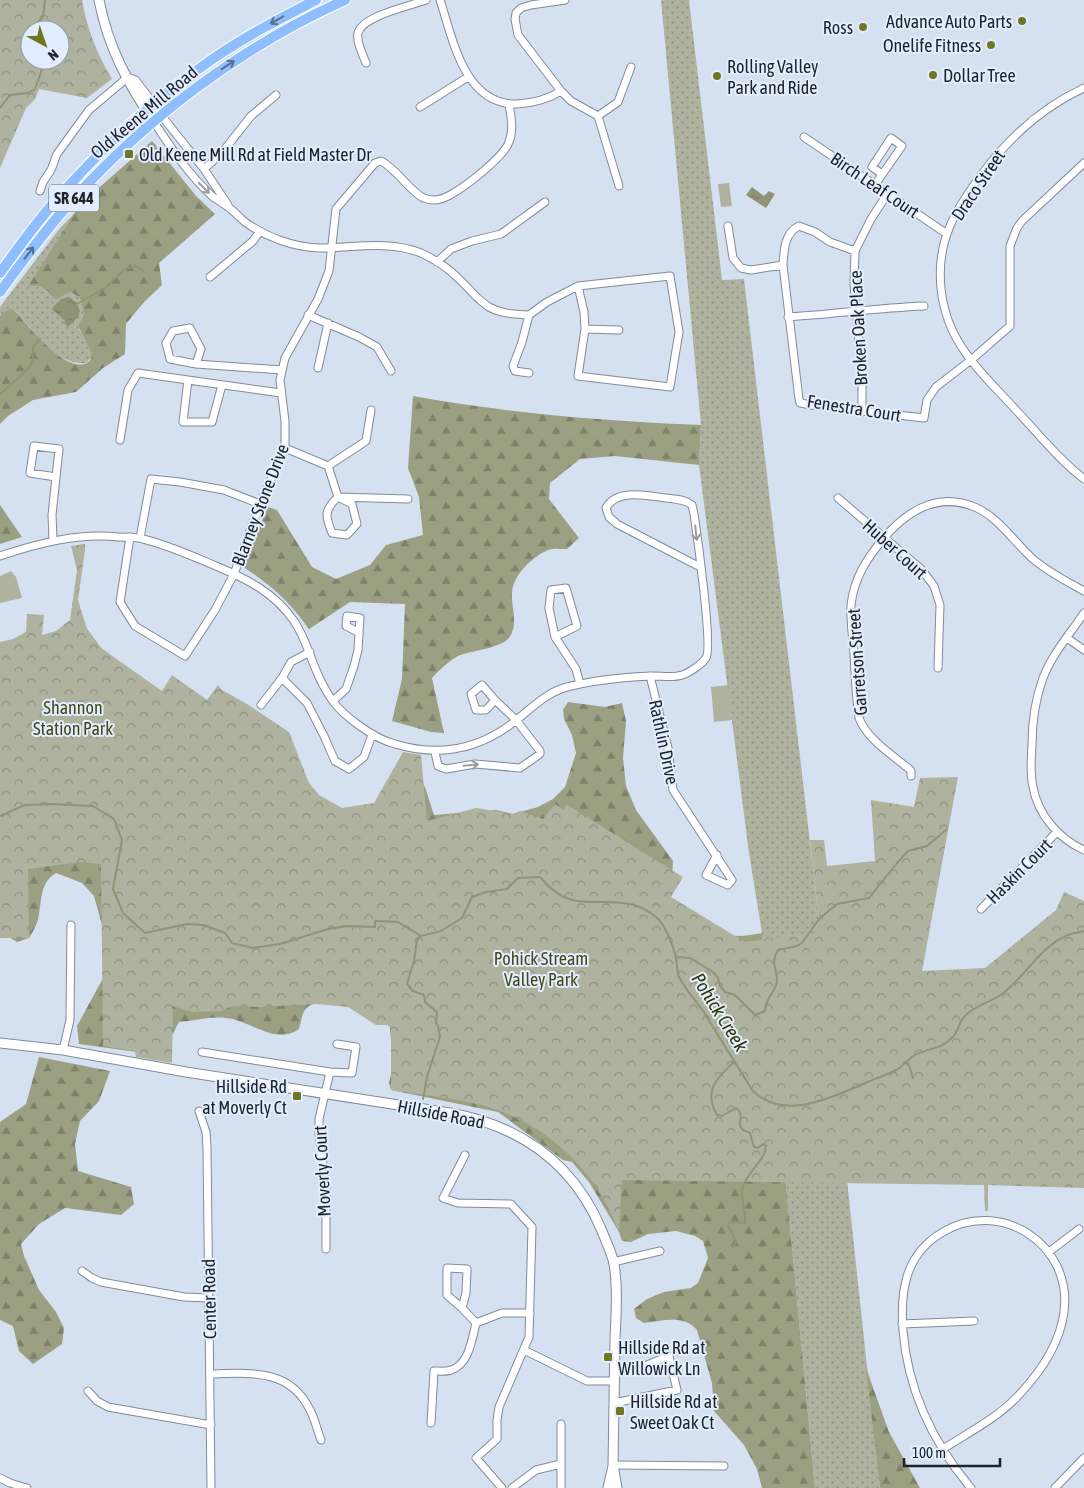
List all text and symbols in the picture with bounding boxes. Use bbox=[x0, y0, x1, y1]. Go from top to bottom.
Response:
place label: Advance Auto Parts bbox=[886, 11, 1012, 32]
marker: Advance Auto Parts bbox=[1016, 15, 1028, 27]
one-way arrow bbox=[271, 16, 285, 26]
place label: Ross bbox=[823, 17, 853, 38]
north arrow bbox=[20, 20, 70, 70]
marker: Ross bbox=[857, 21, 869, 33]
place label: Onelife Fitness bbox=[883, 35, 981, 56]
marker: Onelife Fitness bbox=[985, 39, 997, 51]
text: N bbox=[45, 46, 62, 64]
place label: Rolling Valley Park and Ride bbox=[727, 56, 819, 98]
one-way arrow bbox=[221, 60, 235, 70]
street label: Old Keene Mill Road bbox=[86, 61, 202, 163]
place label: Dollar Tree bbox=[943, 65, 1016, 86]
marker: Dollar Tree bbox=[927, 69, 939, 81]
marker: Rolling Valley Park and Ride bbox=[711, 70, 723, 82]
place label: Old Keene Mill Rd at Field Master Dr bbox=[139, 144, 372, 165]
street label: Draco Street bbox=[947, 146, 1009, 224]
marker: Old Keene Mill Rd at Field Master Dr bbox=[123, 148, 135, 160]
street label: Birch Leaf Court bbox=[827, 148, 923, 222]
one-way arrow bbox=[198, 182, 210, 194]
road number: SR 644 bbox=[49, 184, 99, 212]
one-way arrow bbox=[24, 247, 35, 260]
street label: Broken Oak Place bbox=[844, 270, 872, 386]
street label: Fenestra Court bbox=[806, 390, 902, 426]
street label: Blarney Stone Drive bbox=[227, 441, 293, 569]
street label: Huber Court bbox=[859, 515, 931, 583]
one-way arrow bbox=[691, 524, 701, 540]
street label: Garretson Street bbox=[843, 608, 871, 716]
park label: Shannon Station Park bbox=[33, 697, 113, 739]
street label: Rathlin Drive bbox=[645, 698, 683, 786]
one-way arrow bbox=[463, 760, 479, 770]
street label: Haskin Court bbox=[982, 834, 1056, 908]
park label: Pohick Stream Valley Park bbox=[494, 948, 588, 990]
water label: Pohick Creek bbox=[687, 969, 753, 1056]
place label: Hillside Rd at Moverly Ct bbox=[202, 1076, 287, 1118]
marker: Hillside Rd at Moverly Ct bbox=[291, 1090, 303, 1102]
street label: Hillside Road bbox=[396, 1095, 486, 1133]
street label: Moverly Court bbox=[309, 1125, 335, 1217]
street label: Center Road bbox=[198, 1259, 220, 1339]
place label: Hillside Rd at Willowick Ln bbox=[618, 1337, 705, 1379]
marker: Hillside Rd at Willowick Ln bbox=[602, 1351, 614, 1363]
place label: Hillside Rd at Sweet Oak Ct bbox=[630, 1391, 717, 1433]
marker: Hillside Rd at Sweet Oak Ct bbox=[614, 1405, 626, 1417]
scale bar bbox=[904, 1436, 1000, 1468]
text: 100 m bbox=[912, 1444, 946, 1461]

